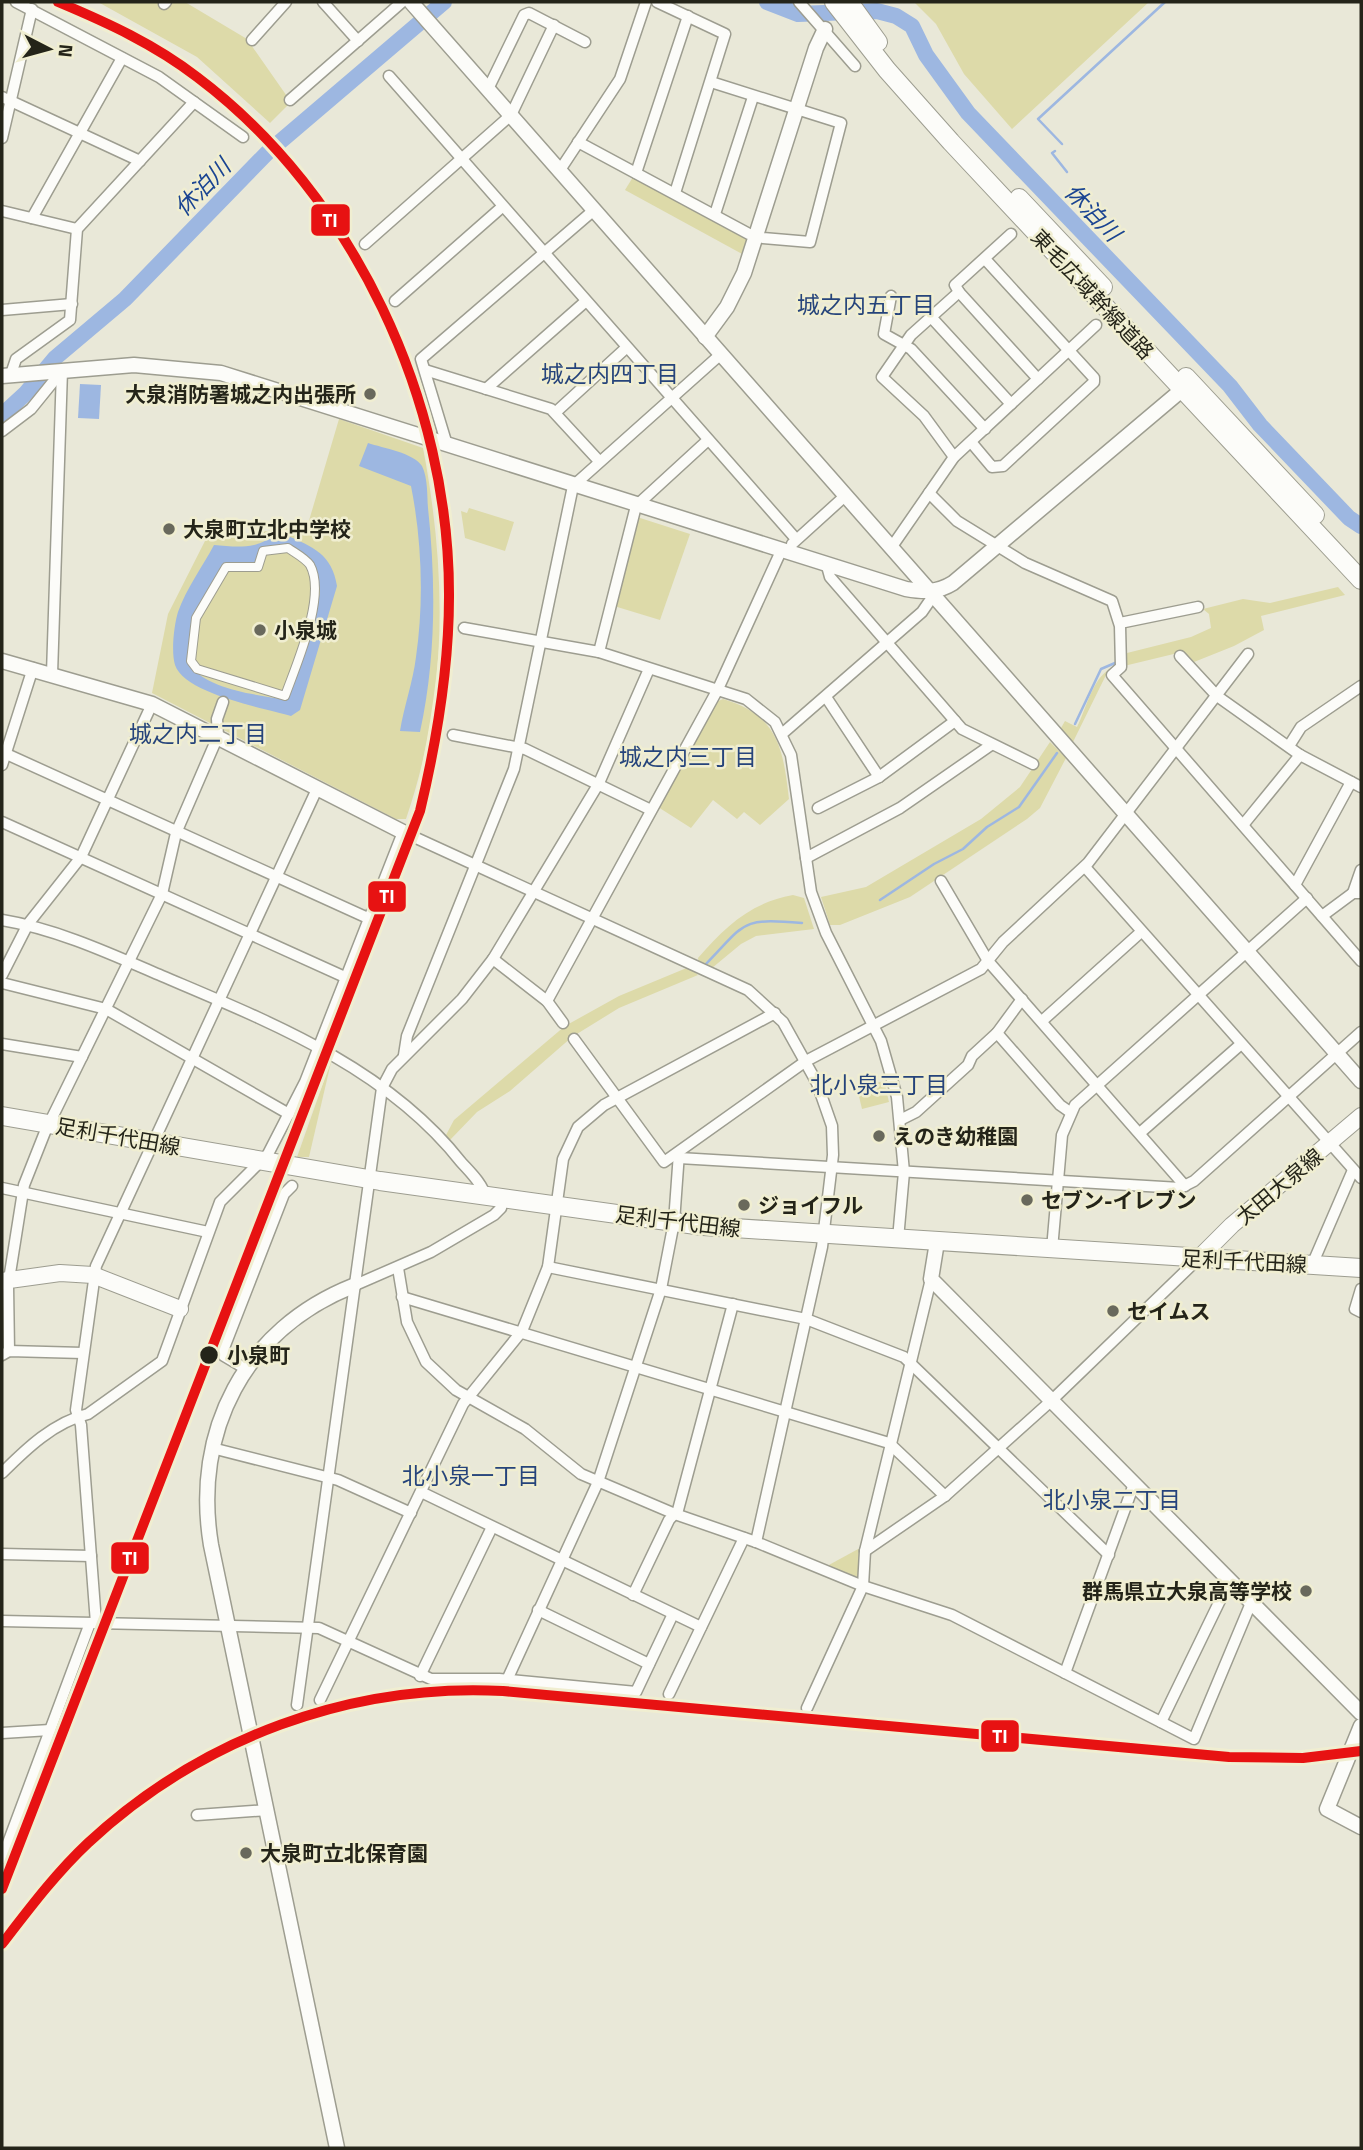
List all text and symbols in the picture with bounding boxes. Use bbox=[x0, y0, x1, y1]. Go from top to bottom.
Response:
north arrow bbox=[14, 14, 84, 84]
text: N bbox=[51, 43, 82, 59]
water label: 休泊川 bbox=[165, 148, 241, 224]
water label: 休泊川 bbox=[1056, 175, 1132, 251]
line badge: TI bbox=[310, 203, 351, 237]
text: TI bbox=[322, 205, 338, 234]
street label: 東毛広域幹線道路 bbox=[1024, 222, 1162, 366]
district label: 城之内五丁目 bbox=[797, 287, 935, 322]
district label: 城之内四丁目 bbox=[541, 356, 679, 391]
place label: 大泉消防署城之内出張所 bbox=[125, 378, 356, 410]
marker: 大泉消防署城之内出張所 bbox=[362, 386, 378, 402]
place label: 大泉町立北中学校 bbox=[183, 513, 351, 545]
marker: 大泉町立北中学校 bbox=[161, 521, 177, 537]
place label: 小泉城 bbox=[274, 614, 337, 646]
marker: 小泉城 bbox=[252, 622, 268, 638]
district label: 城之内二丁目 bbox=[129, 716, 267, 751]
district label: 城之内三丁目 bbox=[619, 739, 757, 774]
line badge: TI bbox=[367, 880, 407, 913]
text: TI bbox=[379, 881, 395, 910]
district label: 北小泉三丁目 bbox=[810, 1067, 948, 1102]
street label: 足利千代田線 bbox=[53, 1109, 183, 1163]
place label: えのき幼稚園 bbox=[893, 1120, 1018, 1152]
marker: えのき幼稚園 bbox=[871, 1128, 887, 1144]
street label: 太田大泉線 bbox=[1228, 1140, 1330, 1232]
place label: セブン-イレブン bbox=[1041, 1184, 1197, 1216]
place label: ジョイフル bbox=[758, 1189, 863, 1221]
marker: セブン-イレブン bbox=[1019, 1192, 1035, 1208]
street label: 足利千代田線 bbox=[614, 1197, 742, 1245]
marker: ジョイフル bbox=[736, 1197, 752, 1213]
street label: 足利千代田線 bbox=[1180, 1242, 1308, 1280]
place label: セイムス bbox=[1127, 1295, 1211, 1327]
marker: セイムス bbox=[1105, 1303, 1121, 1319]
place label: 小泉町 bbox=[227, 1339, 290, 1371]
marker: 小泉町 bbox=[198, 1344, 220, 1366]
district label: 北小泉一丁目 bbox=[402, 1458, 540, 1493]
district label: 北小泉二丁目 bbox=[1043, 1482, 1181, 1517]
line badge: TI bbox=[110, 1541, 150, 1575]
text: TI bbox=[122, 1543, 138, 1572]
place label: 群馬県立大泉高等学校 bbox=[1082, 1575, 1292, 1607]
marker: 群馬県立大泉高等学校 bbox=[1298, 1583, 1314, 1599]
line badge: TI bbox=[980, 1719, 1020, 1753]
text: TI bbox=[992, 1721, 1008, 1750]
place label: 大泉町立北保育園 bbox=[260, 1837, 428, 1869]
marker: 大泉町立北保育園 bbox=[238, 1845, 254, 1861]

